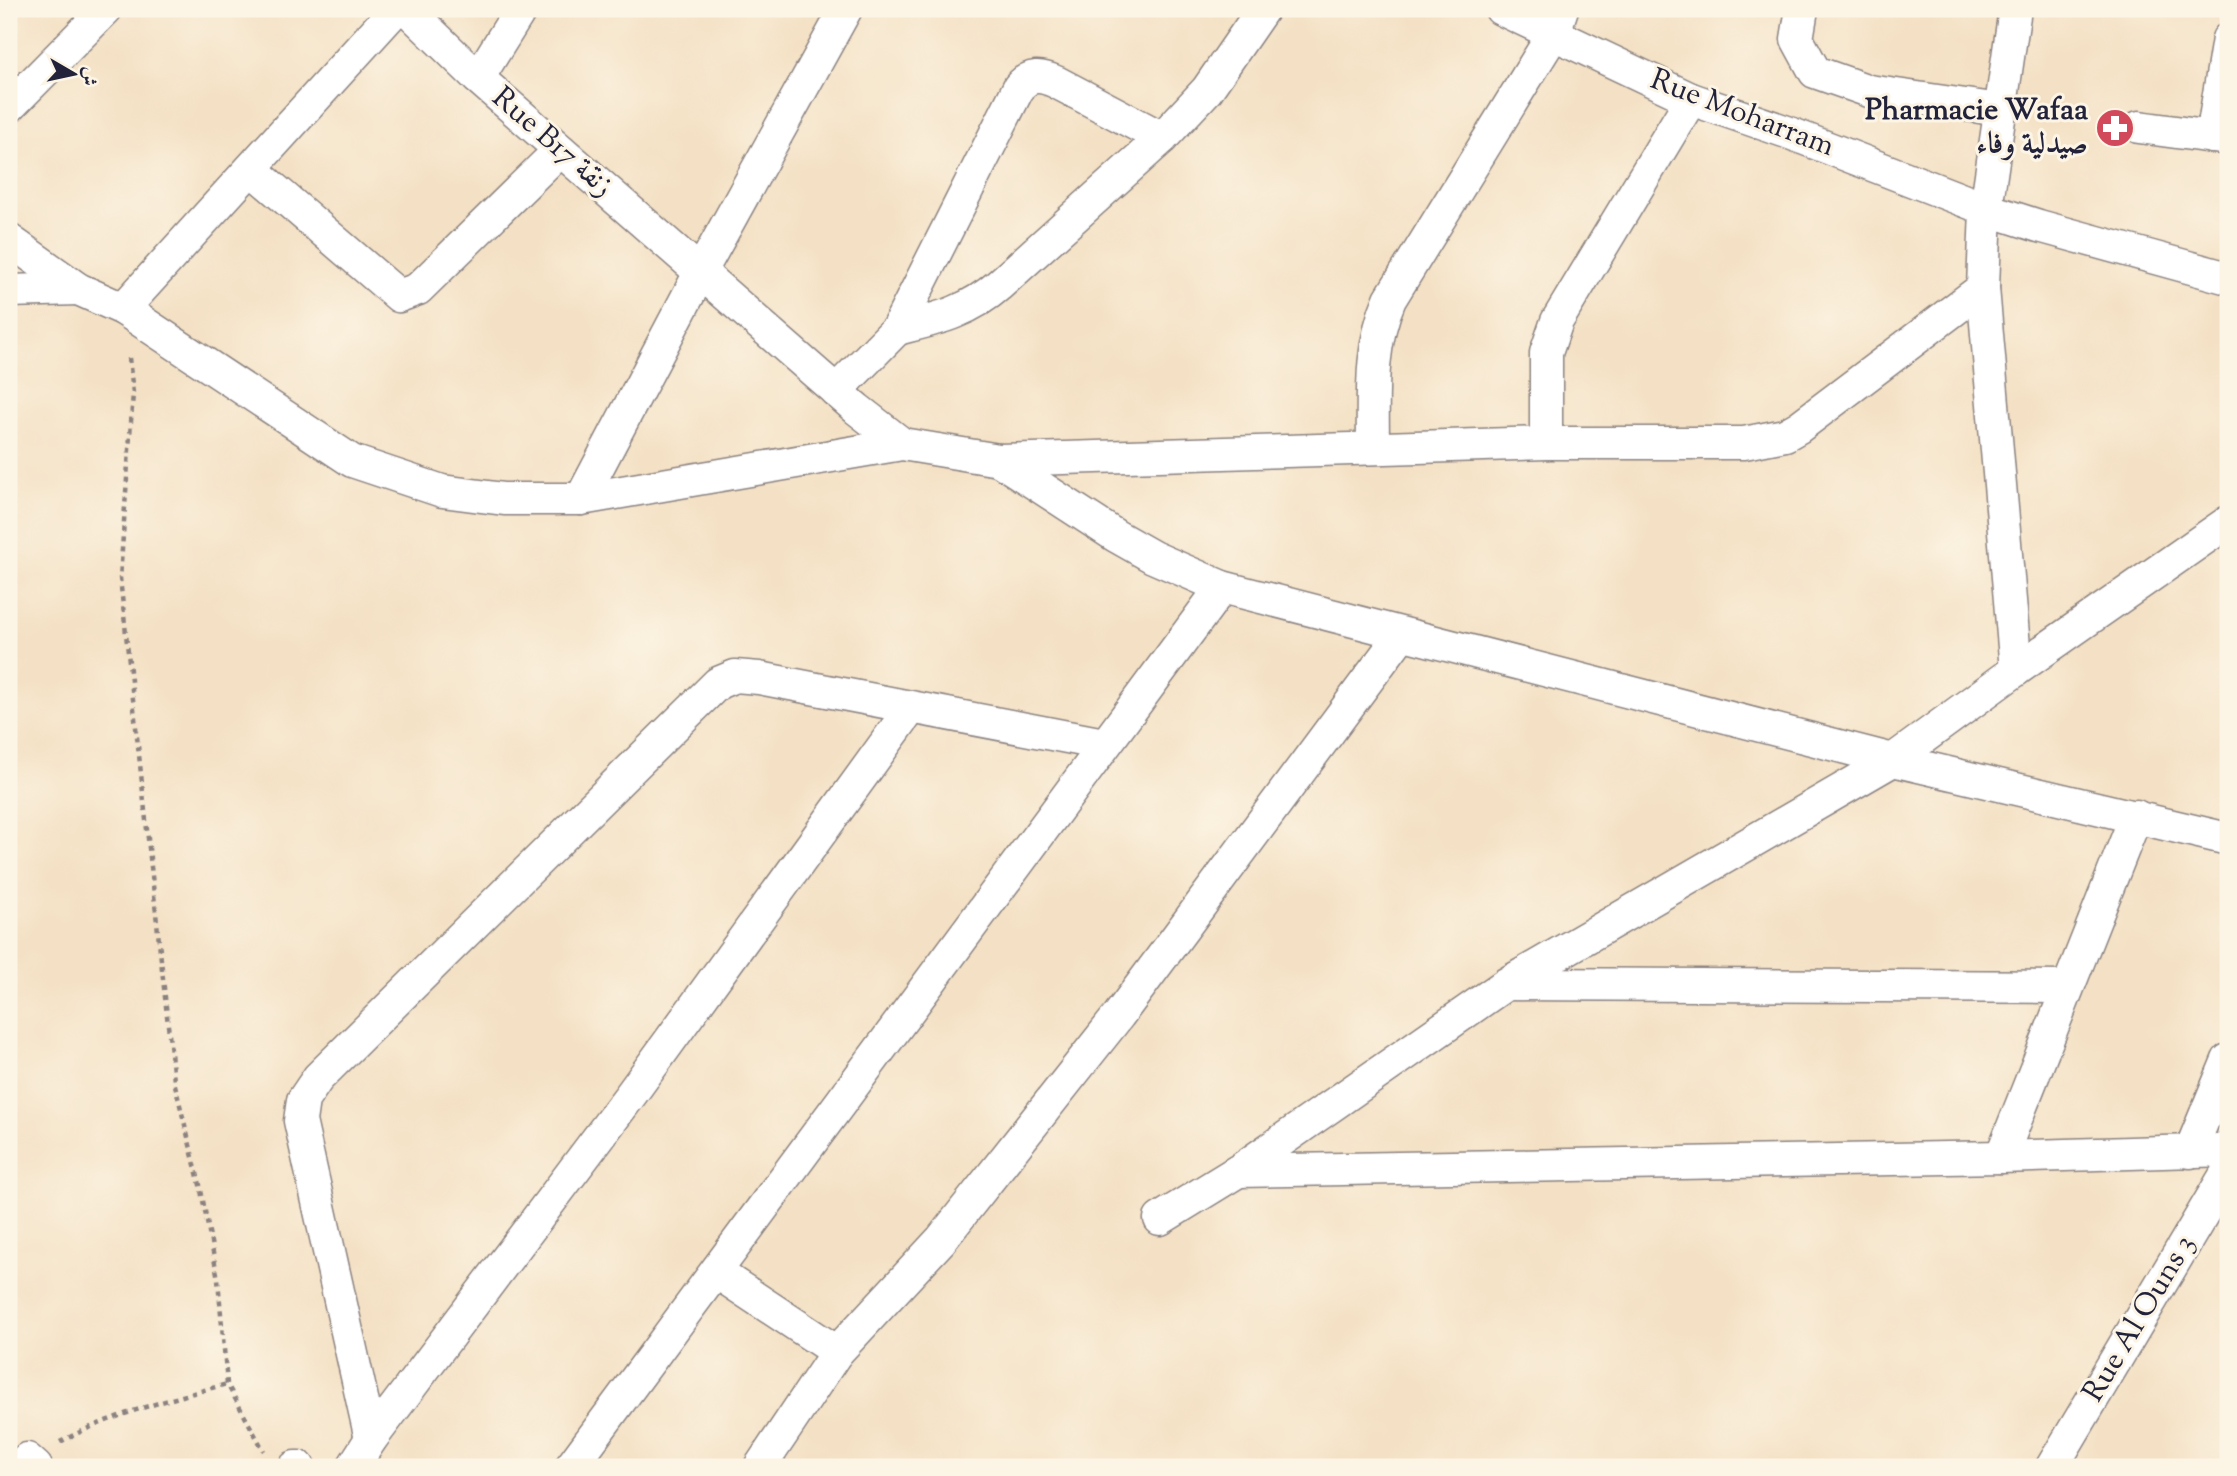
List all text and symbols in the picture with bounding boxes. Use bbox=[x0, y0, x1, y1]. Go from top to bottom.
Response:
north arrow bbox=[38, 38, 108, 108]
street label: Rue Moharram bbox=[1644, 59, 1840, 169]
text: ش bbox=[74, 65, 103, 88]
street label: Rue B17 زنقة bbox=[482, 78, 622, 208]
place label: Pharmacie Wafaa صيدلية وفاء bbox=[1865, 90, 2088, 167]
pharmacy icon: Pharmacie Wafaa صيدلية وفاء bbox=[2094, 107, 2136, 149]
street label: Rue Al Ouns 3 bbox=[2073, 1227, 2207, 1411]

